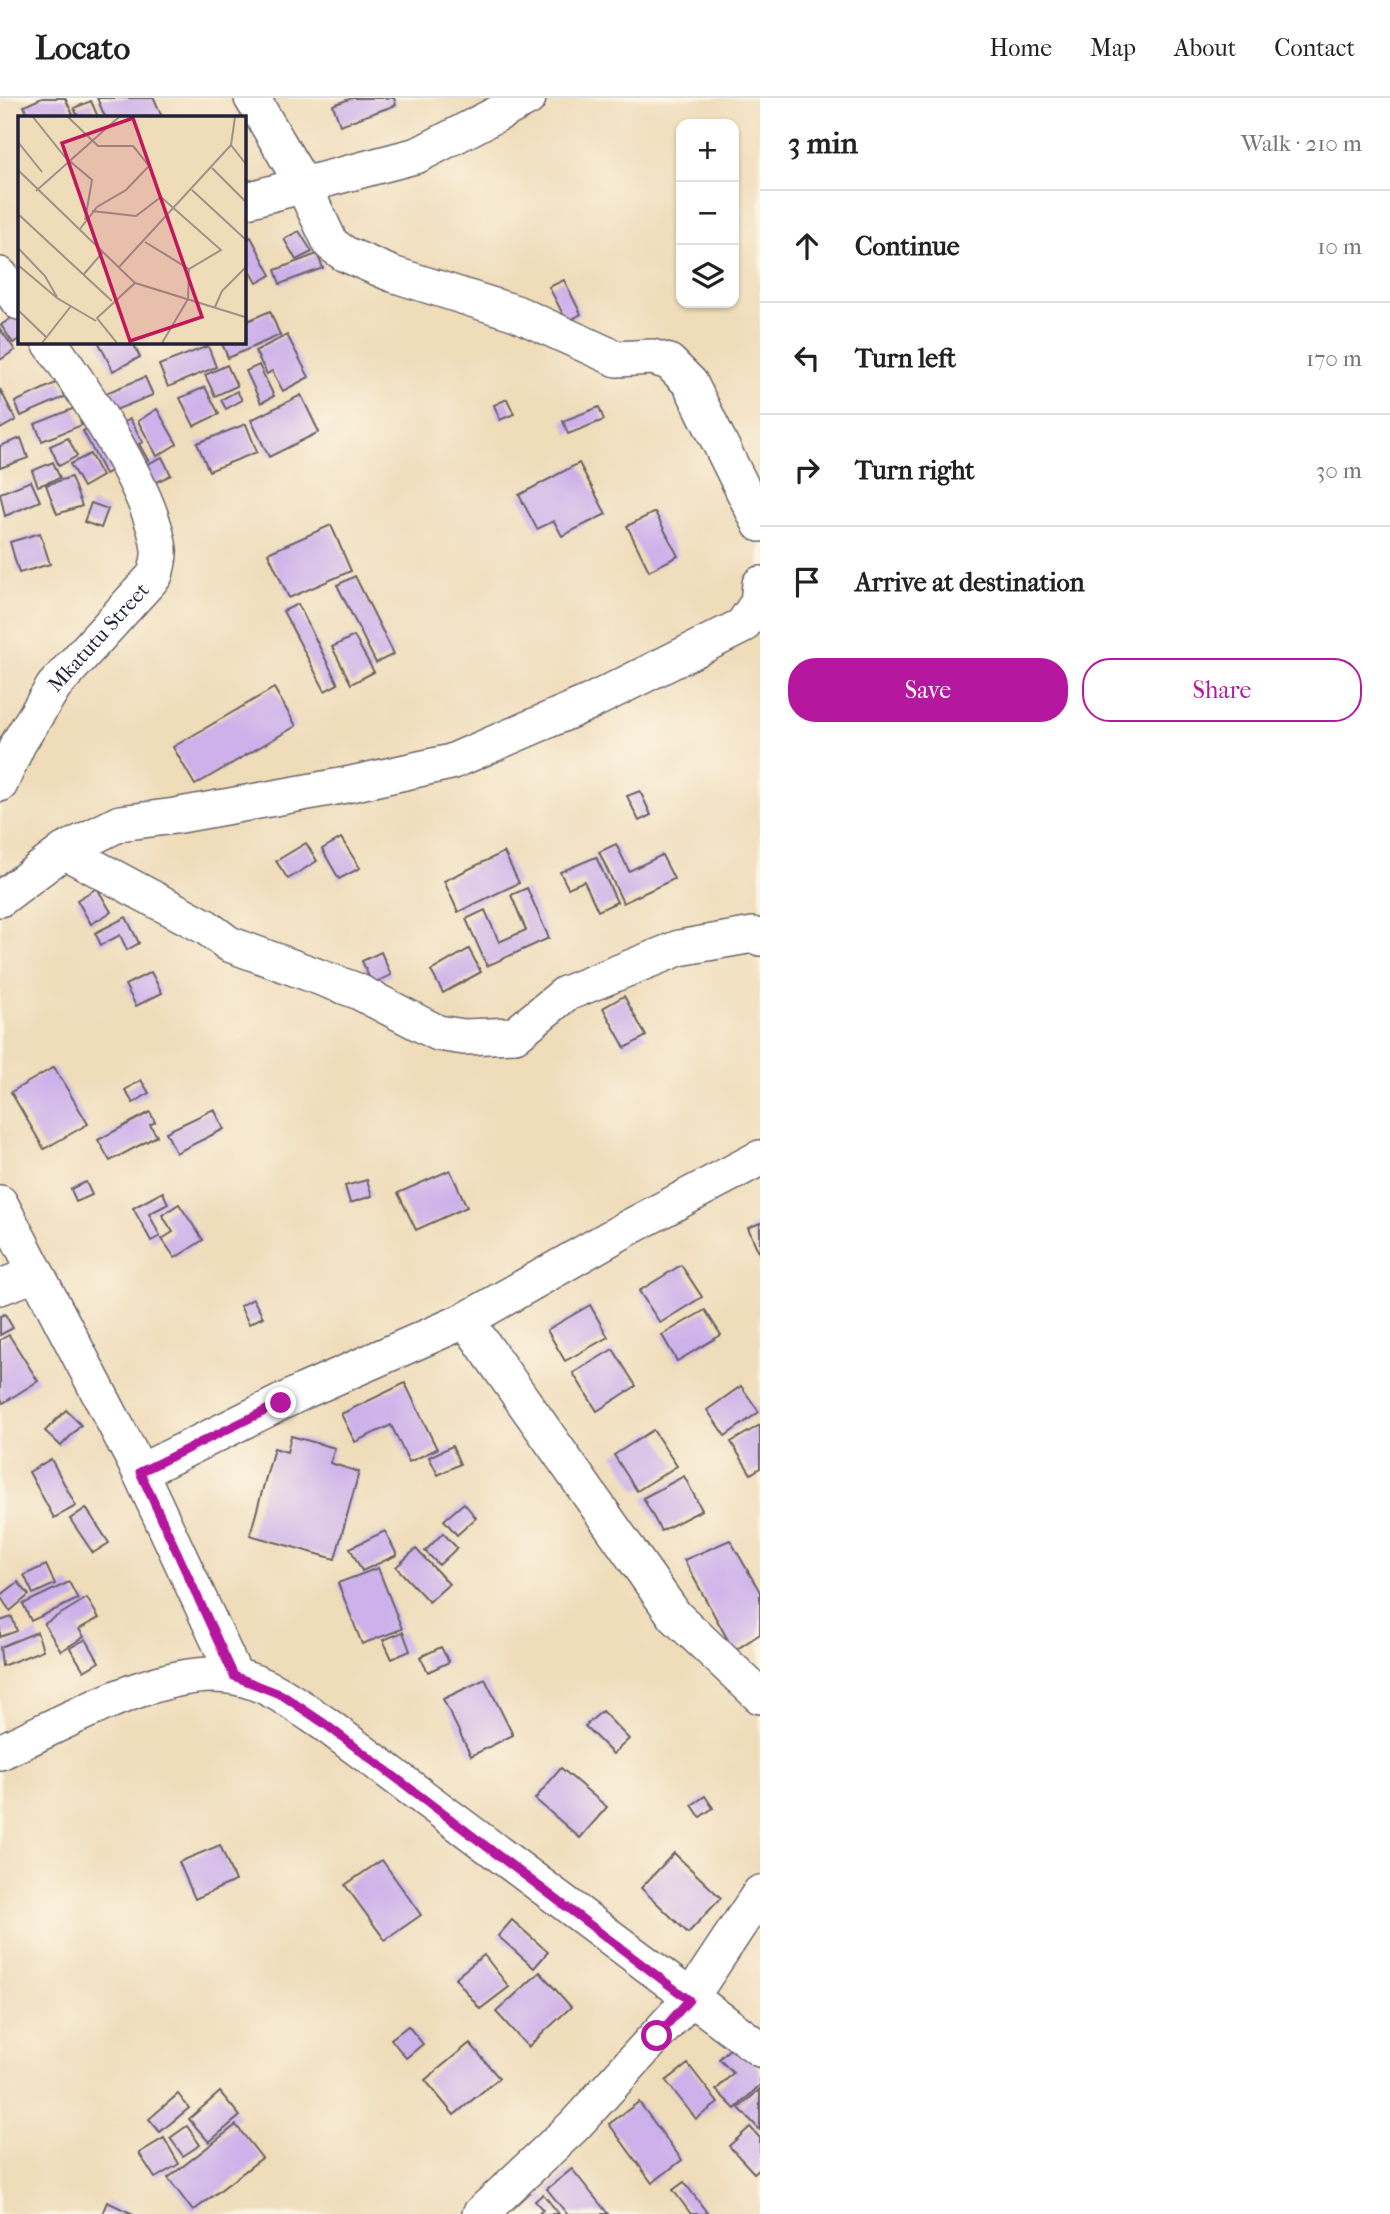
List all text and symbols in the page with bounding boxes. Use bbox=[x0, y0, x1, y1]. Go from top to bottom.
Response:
text: Locato bbox=[35, 29, 130, 68]
text: Home bbox=[990, 34, 1052, 62]
text: Map bbox=[1090, 34, 1136, 62]
text: About bbox=[1174, 34, 1236, 62]
text: Contact bbox=[1274, 34, 1355, 62]
inset map bbox=[18, 116, 245, 343]
map controls bbox=[676, 119, 739, 308]
button: + bbox=[676, 119, 739, 182]
text: 3 min bbox=[788, 126, 858, 161]
text: Walk · 210 m bbox=[1241, 130, 1362, 157]
button: − bbox=[676, 182, 739, 245]
icon: ahead bbox=[788, 227, 826, 265]
text: Continue bbox=[855, 231, 960, 262]
text: 10 m bbox=[1317, 233, 1362, 260]
button: layers bbox=[676, 245, 739, 308]
icon: left bbox=[788, 339, 826, 377]
text: Turn left bbox=[855, 343, 956, 374]
text: 170 m bbox=[1306, 345, 1362, 372]
icon: right bbox=[788, 451, 826, 489]
text: Turn right bbox=[855, 455, 975, 486]
text: 30 m bbox=[1316, 457, 1362, 484]
icon: arrive bbox=[788, 563, 826, 601]
text: Arrive at destination bbox=[855, 567, 1085, 598]
street label: Mkatutu Street bbox=[43, 578, 154, 697]
button: Save bbox=[788, 658, 1068, 722]
button: Share bbox=[1082, 658, 1362, 722]
route end bbox=[265, 1387, 296, 1418]
route start bbox=[641, 2020, 672, 2051]

